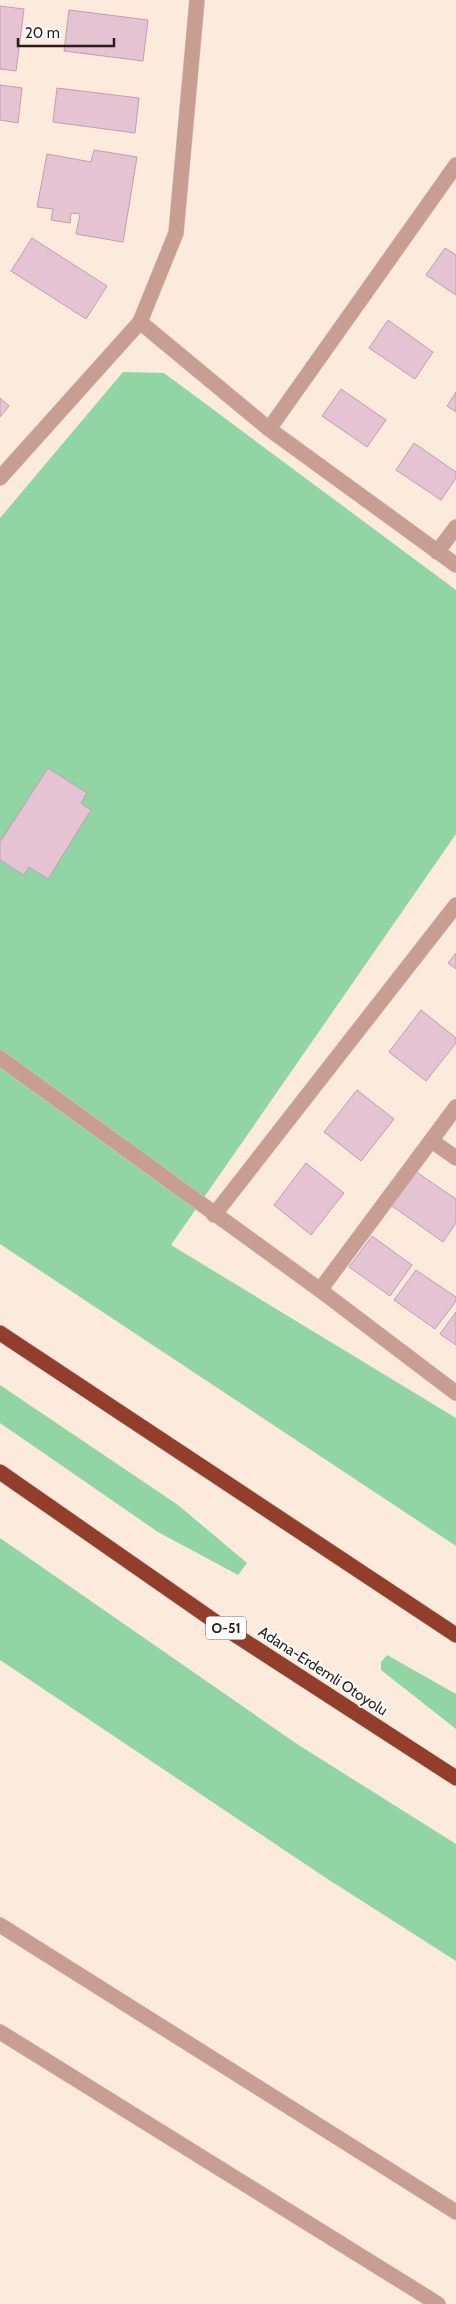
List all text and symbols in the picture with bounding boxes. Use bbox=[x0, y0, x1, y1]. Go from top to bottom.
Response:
scale bar bbox=[18, 15, 114, 47]
text: 20 m bbox=[25, 24, 60, 42]
road number: O-51 bbox=[206, 1616, 246, 1640]
street label: Adana-Erdemli Otoyolu bbox=[255, 1623, 391, 1719]

